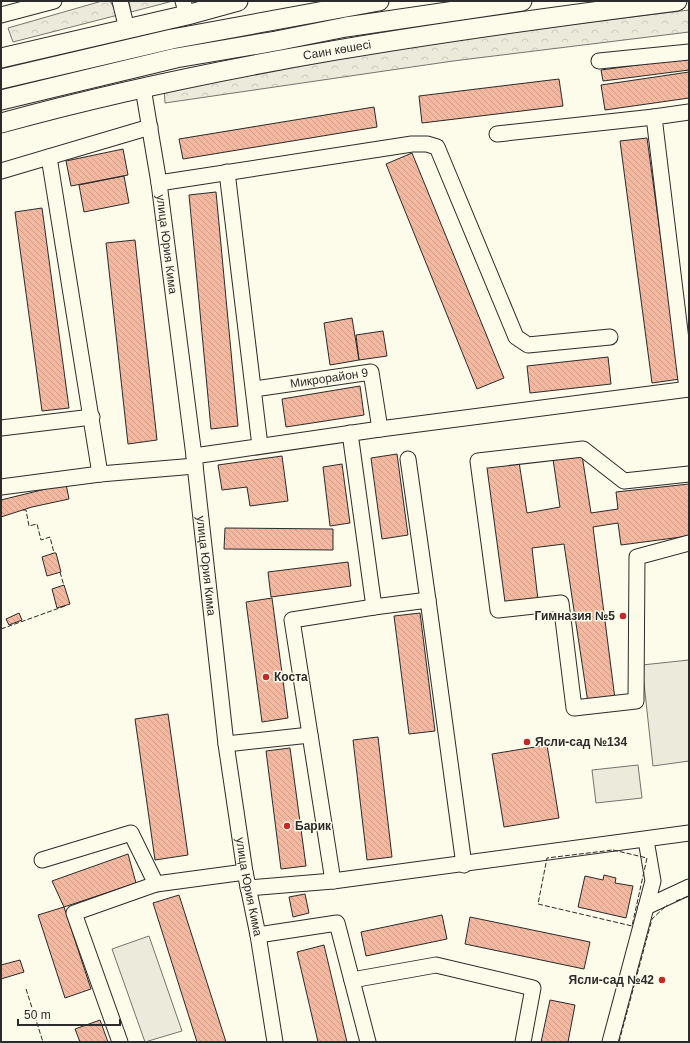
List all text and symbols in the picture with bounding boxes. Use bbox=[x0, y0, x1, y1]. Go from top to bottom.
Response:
street label: Саин көшесі bbox=[302, 37, 372, 63]
street label: улица Юрия Кима bbox=[154, 193, 180, 295]
street label: Микрорайон 9 bbox=[289, 365, 369, 391]
street label: улица Юрия Кима bbox=[194, 515, 219, 617]
place label: Гимназия №5 bbox=[534, 609, 615, 623]
marker: Гимназия №5 bbox=[618, 611, 628, 621]
place label: Коста bbox=[274, 670, 308, 684]
marker: Коста bbox=[261, 672, 271, 682]
place label: Ясли-сад №134 bbox=[535, 735, 627, 749]
marker: Ясли-сад №134 bbox=[522, 737, 532, 747]
place label: Барик bbox=[295, 819, 332, 833]
marker: Барик bbox=[282, 821, 292, 831]
street label: улица Юрия Кима bbox=[233, 836, 265, 938]
place label: Ясли-сад №42 bbox=[569, 973, 654, 987]
marker: Ясли-сад №42 bbox=[657, 975, 667, 985]
scale bar bbox=[18, 1001, 120, 1027]
text: 50 m bbox=[24, 1008, 51, 1022]

